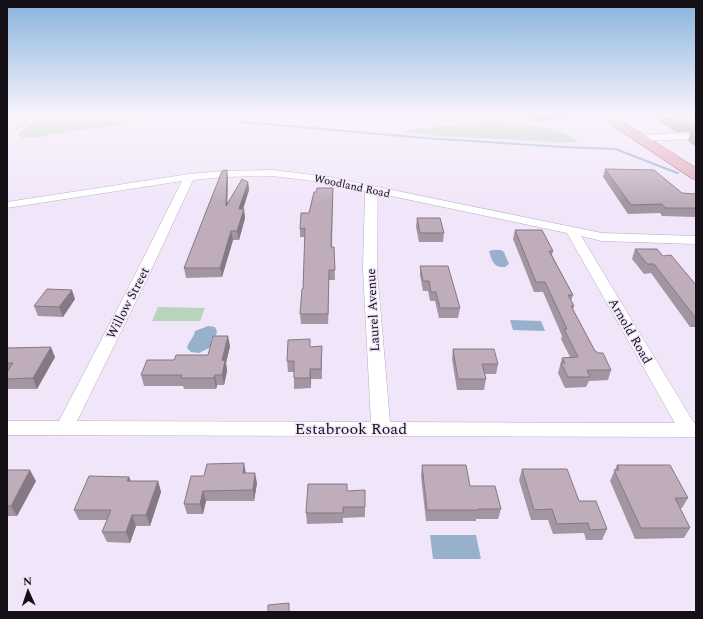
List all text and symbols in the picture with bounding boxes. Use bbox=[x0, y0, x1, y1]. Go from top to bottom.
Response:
street label: Woodland Road bbox=[312, 170, 392, 202]
street label: Willow Street bbox=[101, 263, 155, 343]
street label: Laurel Avenue bbox=[361, 268, 385, 352]
street label: Arnold Road bbox=[603, 294, 657, 368]
street label: Estabrook Road bbox=[295, 417, 407, 441]
north arrow bbox=[8, 571, 48, 611]
text: N bbox=[23, 573, 32, 590]

